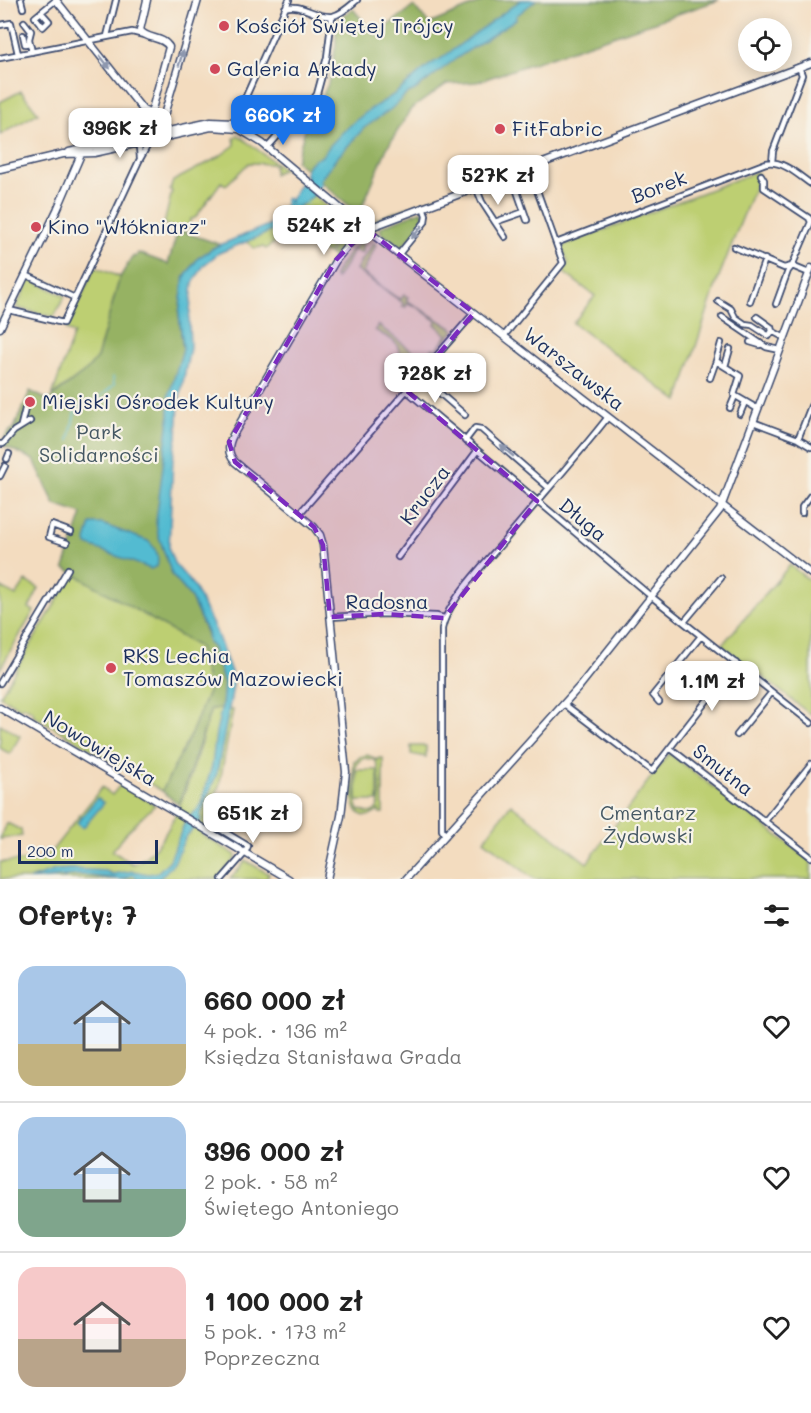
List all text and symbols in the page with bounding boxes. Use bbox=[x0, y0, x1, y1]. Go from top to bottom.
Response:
place label: Kościół Świętej Trójcy bbox=[236, 12, 454, 38]
map controls bbox=[738, 18, 792, 72]
button: locate bbox=[738, 18, 792, 72]
marker: Kościół Świętej Trójcy bbox=[217, 19, 231, 33]
one-way arrow bbox=[177, 49, 186, 67]
one-way arrow bbox=[99, 55, 111, 70]
place label: Galeria Arkady bbox=[227, 55, 377, 81]
marker: Galeria Arkady bbox=[208, 62, 222, 76]
pin: 660K zł bbox=[228, 95, 338, 146]
text: 660K zł bbox=[245, 101, 321, 127]
pin: 396K zł bbox=[65, 108, 175, 159]
text: 396K zł bbox=[83, 114, 157, 140]
place label: FitFabric bbox=[512, 115, 602, 141]
marker: FitFabric bbox=[493, 122, 507, 136]
pin: 527K zł bbox=[443, 155, 553, 206]
text: 527K zł bbox=[462, 161, 534, 187]
street label: Borek bbox=[627, 164, 690, 208]
pin: 524K zł bbox=[269, 205, 379, 256]
text: 524K zł bbox=[287, 211, 361, 237]
place label: Kino "Włókniarz" bbox=[48, 213, 207, 239]
marker: Kino "Włókniarz" bbox=[29, 220, 43, 234]
one-way arrow bbox=[411, 224, 424, 240]
street label: Warszawska bbox=[519, 321, 631, 416]
pin: 728K zł bbox=[380, 353, 490, 404]
text: 728K zł bbox=[398, 359, 472, 385]
place label: Miejski Ośrodek Kultury bbox=[42, 388, 274, 414]
marker: Miejski Ośrodek Kultury bbox=[23, 395, 37, 409]
park label: Park Solidarności bbox=[39, 418, 159, 467]
one-way arrow bbox=[499, 444, 515, 457]
street label: Krucza bbox=[393, 459, 455, 530]
street label: Długa bbox=[554, 492, 613, 547]
street label: Radosna bbox=[345, 588, 429, 614]
place label: RKS Lechia Tomaszów Mazowiecki bbox=[123, 642, 343, 691]
marker: RKS Lechia Tomaszów Mazowiecki bbox=[104, 661, 118, 675]
pin: 1.1M zł bbox=[657, 661, 767, 712]
text: 1.1M zł bbox=[679, 667, 745, 693]
street label: Nowowiejska bbox=[39, 703, 162, 791]
street label: Smutna bbox=[688, 737, 759, 801]
pin: 651K zł bbox=[198, 793, 308, 844]
text: 651K zł bbox=[217, 799, 289, 825]
park label: Cmentarz Żydowski bbox=[600, 799, 696, 848]
scale bar bbox=[18, 837, 158, 864]
text: 200 m bbox=[27, 840, 74, 861]
text: Oferty: 7 bbox=[18, 898, 137, 932]
icon: filters bbox=[760, 899, 793, 932]
text: 660 000 zł bbox=[204, 983, 345, 1017]
icon: home bbox=[66, 990, 138, 1062]
icon: heart bbox=[760, 1010, 793, 1043]
text: 4 pok. · 136 m² bbox=[204, 1017, 347, 1043]
text: Księdza Stanisława Grada bbox=[204, 1043, 462, 1069]
text: 396 000 zł bbox=[204, 1134, 344, 1168]
icon: home bbox=[66, 1141, 138, 1213]
icon: heart bbox=[760, 1161, 793, 1194]
text: 2 pok. · 58 m² bbox=[204, 1168, 337, 1194]
text: Świętego Antoniego bbox=[204, 1194, 399, 1220]
text: 1 100 000 zł bbox=[204, 1284, 363, 1318]
icon: home bbox=[66, 1291, 138, 1363]
icon: heart bbox=[760, 1311, 793, 1344]
text: 5 pok. · 173 m² bbox=[204, 1318, 346, 1344]
text: Poprzeczna bbox=[204, 1344, 320, 1370]

